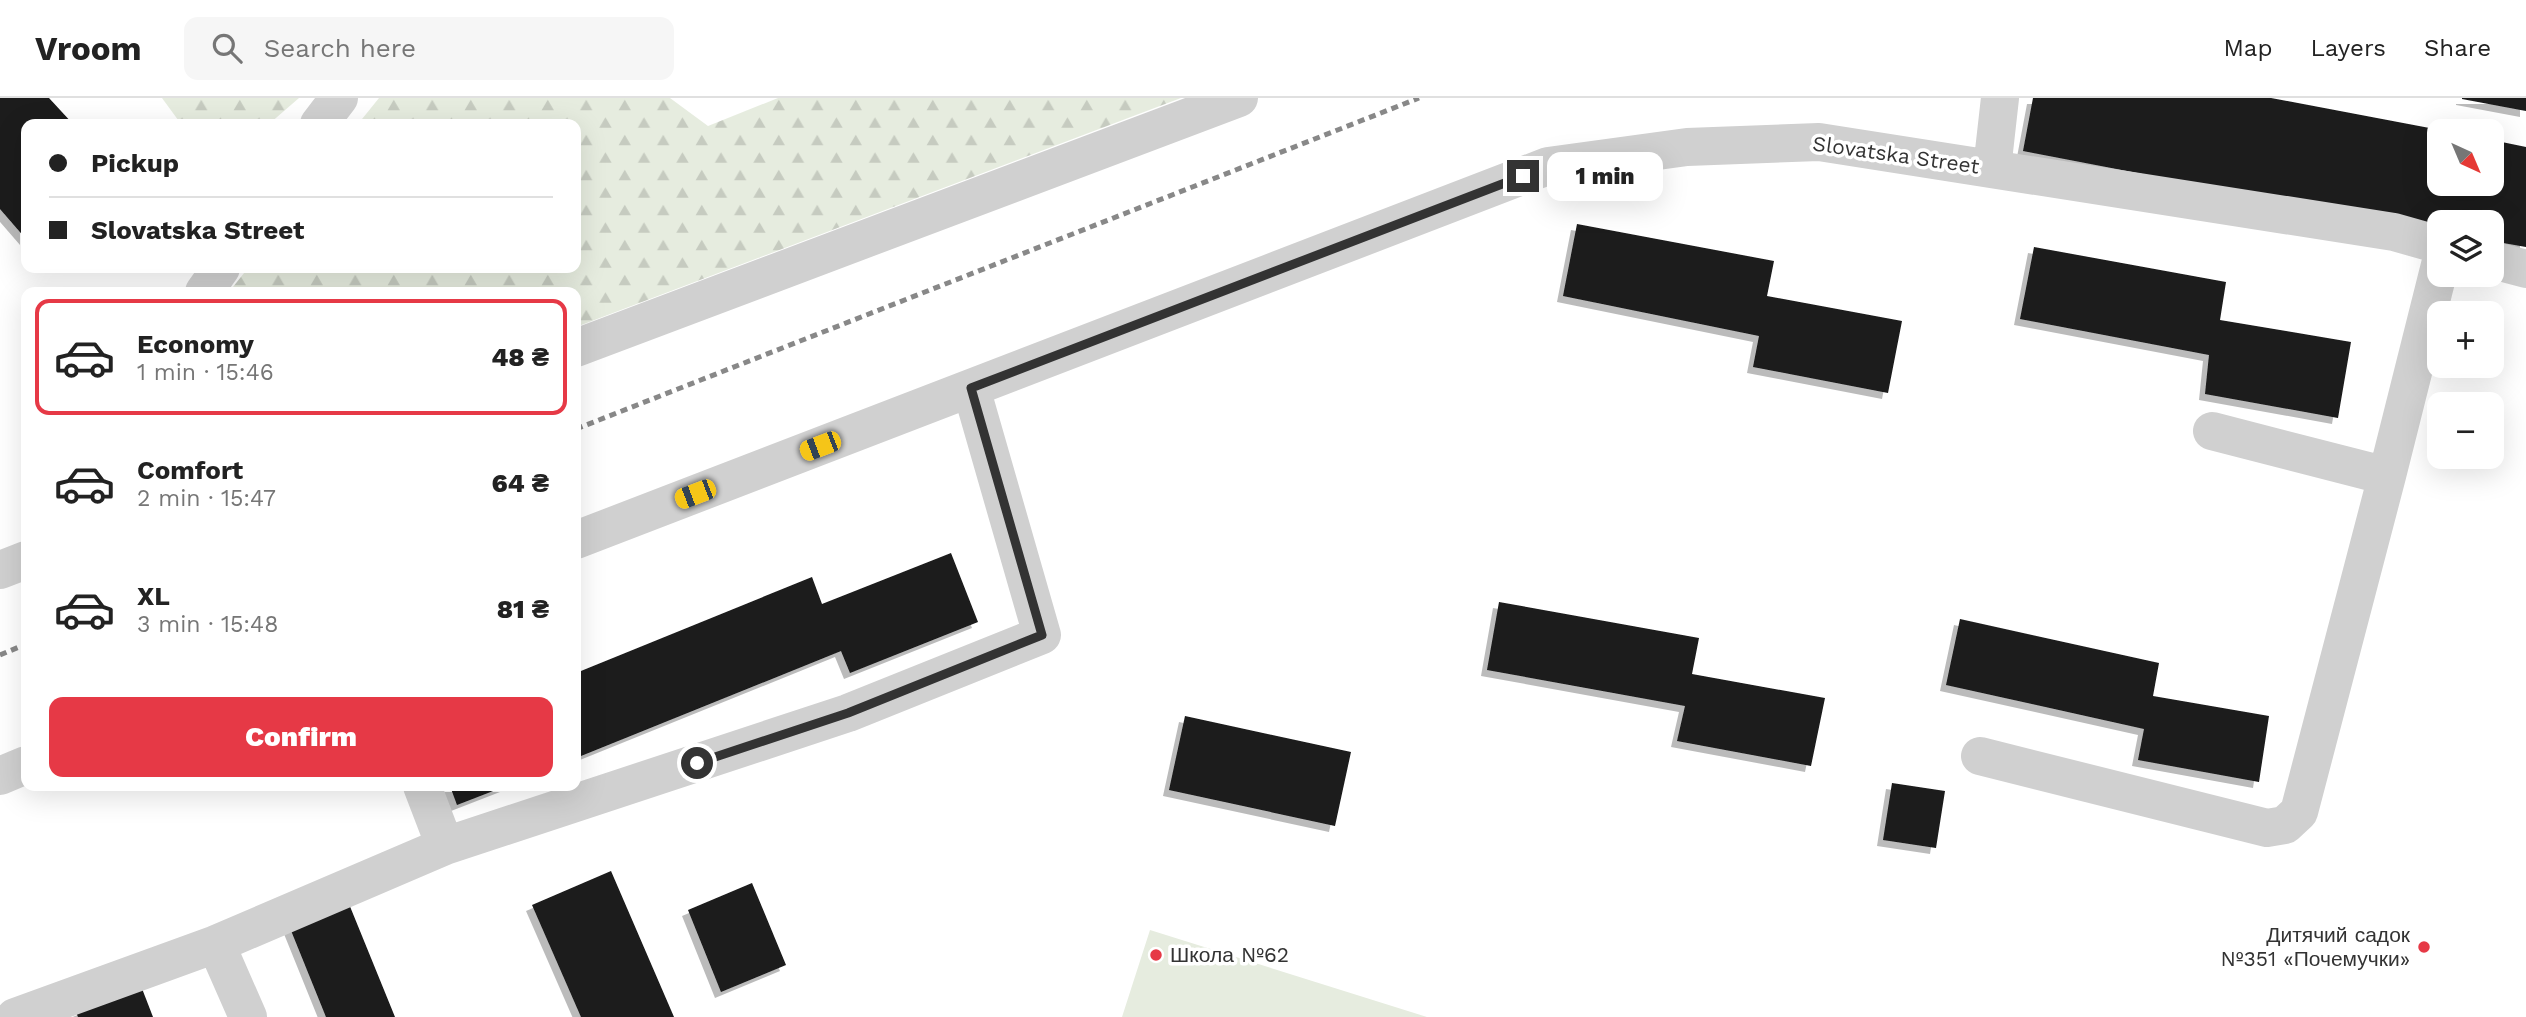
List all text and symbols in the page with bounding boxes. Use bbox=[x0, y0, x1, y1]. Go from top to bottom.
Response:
search box bbox=[184, 17, 674, 80]
text: Vroom bbox=[35, 29, 142, 68]
icon: search bbox=[208, 29, 246, 67]
text: Search here bbox=[264, 33, 416, 63]
text: Map bbox=[2224, 34, 2272, 62]
text: Layers bbox=[2310, 34, 2386, 62]
text: Share bbox=[2424, 34, 2491, 62]
north arrow bbox=[2427, 119, 2504, 196]
map controls bbox=[2427, 119, 2504, 469]
street label: Slovatska Street bbox=[1811, 130, 1981, 179]
text: Pickup bbox=[91, 148, 179, 178]
callout: 1 min bbox=[1548, 152, 1663, 200]
route end bbox=[1507, 160, 1539, 192]
text: 1 min bbox=[1575, 163, 1635, 190]
button: layers bbox=[2427, 210, 2504, 287]
text: Slovatska Street bbox=[91, 215, 304, 245]
button: + bbox=[2427, 301, 2504, 378]
icon: car bbox=[53, 326, 116, 389]
text: Economy bbox=[137, 329, 254, 359]
text: 48 ₴ bbox=[491, 342, 549, 372]
text: 1 min · 15:46 bbox=[137, 359, 274, 386]
button: − bbox=[2427, 392, 2504, 469]
car bbox=[797, 429, 844, 463]
icon: car bbox=[53, 452, 116, 515]
text: Comfort bbox=[137, 455, 243, 485]
text: 64 ₴ bbox=[491, 468, 549, 498]
car bbox=[672, 477, 719, 511]
text: 2 min · 15:47 bbox=[137, 485, 276, 512]
icon: car bbox=[53, 578, 116, 641]
text: XL bbox=[137, 581, 170, 611]
text: 81 ₴ bbox=[497, 594, 549, 624]
text: 3 min · 15:48 bbox=[137, 611, 278, 638]
button: Confirm bbox=[49, 697, 553, 777]
route start bbox=[681, 747, 713, 779]
place label: Дитячий садок №351 «Почемучки» bbox=[2221, 922, 2411, 971]
marker: Дитячий садок №351 «Почемучки» bbox=[2416, 939, 2432, 955]
place label: Школа №62 bbox=[1170, 942, 1289, 967]
marker: Школа №62 bbox=[1148, 947, 1164, 963]

